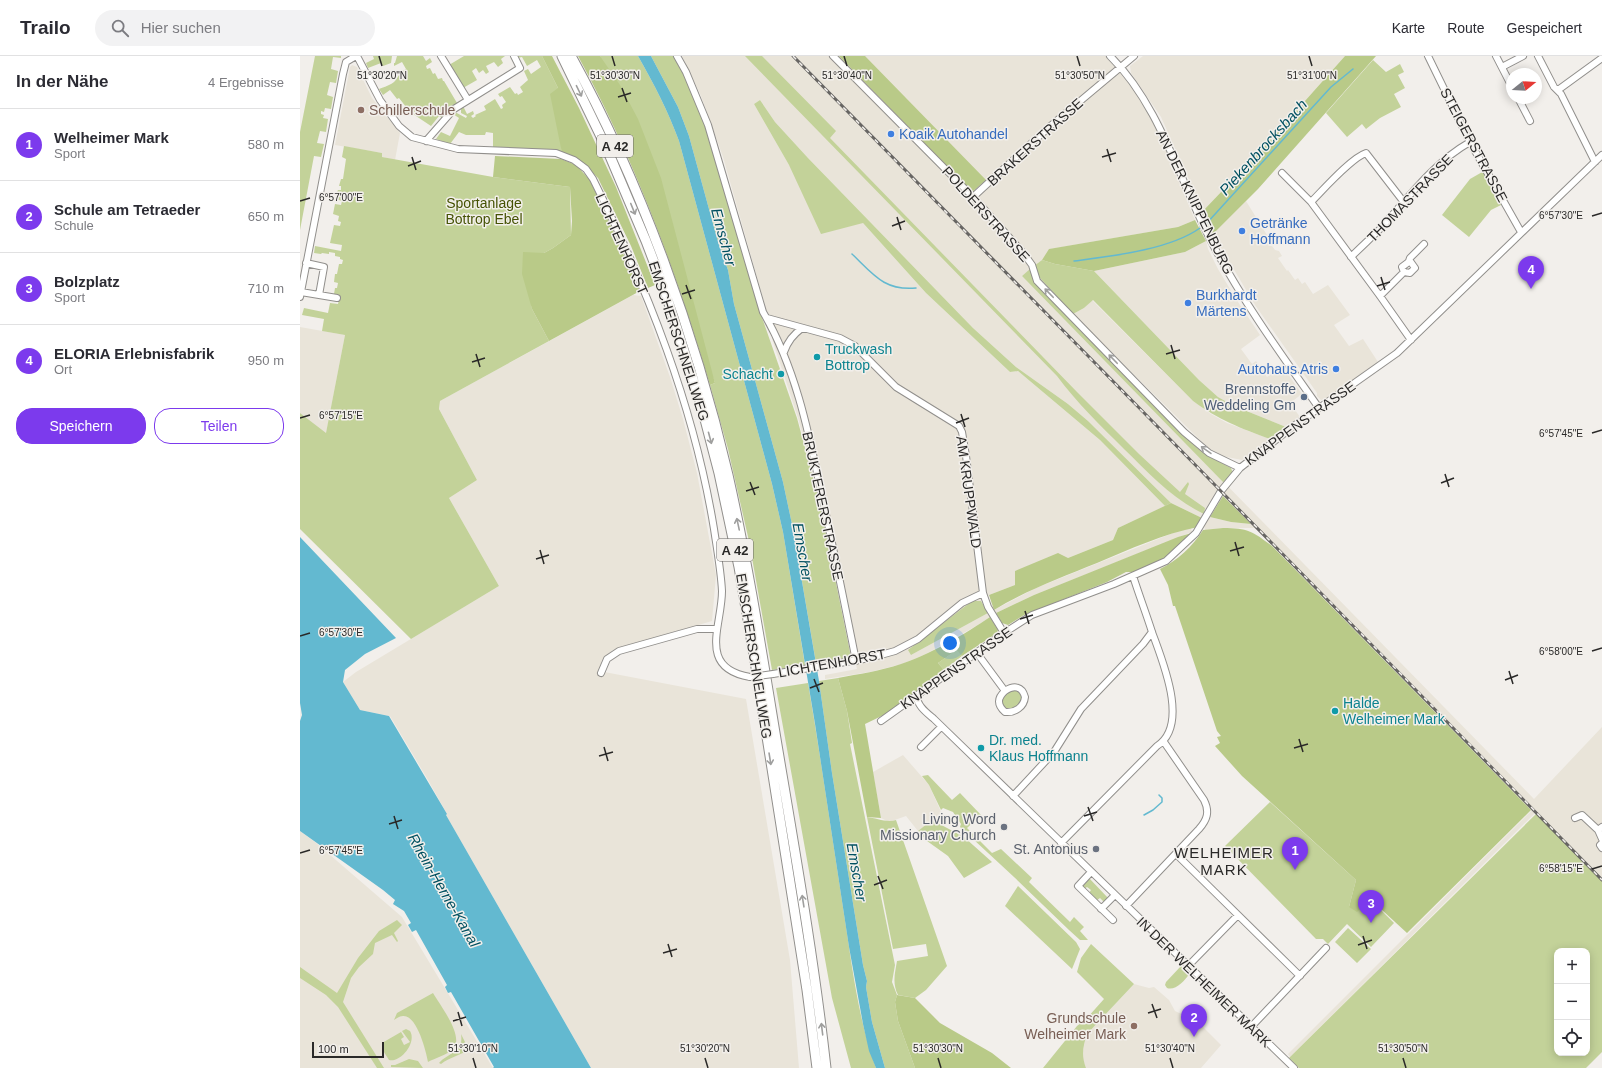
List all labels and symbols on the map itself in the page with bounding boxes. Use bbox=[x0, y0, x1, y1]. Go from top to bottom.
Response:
north arrow bbox=[1506, 68, 1542, 104]
text: 51°30'20"N bbox=[357, 70, 407, 81]
text: 51°30'30"N bbox=[590, 70, 640, 81]
text: 51°30'40"N bbox=[822, 70, 872, 81]
text: 51°30'50"N bbox=[1055, 70, 1105, 81]
text: 51°31'00"N bbox=[1287, 70, 1337, 81]
one-way arrow bbox=[576, 84, 583, 96]
street label: STEIGERSTRASSE bbox=[1437, 85, 1511, 205]
street label: BRAKERSTRASSE bbox=[984, 95, 1086, 189]
water label: Piekenbrocksbach bbox=[1216, 96, 1310, 198]
place label: Schillerschule bbox=[369, 102, 456, 118]
marker: Schillerschule bbox=[356, 105, 366, 115]
place label: Koaik Autohandel bbox=[899, 126, 1008, 142]
street label: AN DER KNIPPENBURG bbox=[1153, 127, 1237, 277]
marker: Koaik Autohandel bbox=[886, 129, 896, 139]
road number: A 42 bbox=[597, 135, 633, 157]
street label: THOMASTRASSE bbox=[1364, 151, 1456, 245]
street label: POLDERSTRASSE bbox=[939, 163, 1033, 265]
street label: LICHTENHORST bbox=[593, 191, 652, 297]
text: 6°57'00"E bbox=[319, 192, 363, 203]
park label: Sportanlage Bottrop Ebel bbox=[445, 195, 523, 227]
one-way arrow bbox=[630, 203, 637, 215]
water label: Emscher bbox=[708, 206, 740, 269]
text: 6°57'30"E bbox=[1539, 210, 1583, 221]
place label: Getränke Hoffmann bbox=[1250, 215, 1310, 247]
marker: Getränke Hoffmann bbox=[1237, 226, 1247, 236]
pin: 4 bbox=[1518, 256, 1544, 289]
street label: EMSCHERSCHNELLWEG bbox=[646, 259, 712, 423]
place label: Burkhardt Märtens bbox=[1196, 287, 1257, 319]
one-way arrow bbox=[1044, 288, 1054, 298]
marker: Burkhardt Märtens bbox=[1183, 298, 1193, 308]
place label: Truckwash Bottrop bbox=[825, 341, 892, 373]
marker: Truckwash Bottrop bbox=[812, 352, 822, 362]
one-way arrow bbox=[1108, 354, 1118, 364]
place label: Autohaus Atris bbox=[1238, 361, 1328, 377]
marker: Autohaus Atris bbox=[1331, 364, 1341, 374]
place label: Schacht bbox=[722, 366, 773, 382]
marker: Schacht bbox=[776, 369, 786, 379]
street label: KNAPPENSTRASSE bbox=[1242, 378, 1358, 468]
place label: Brennstoffe Weddeling Gm bbox=[1204, 381, 1296, 413]
marker: Brennstoffe Weddeling Gm bbox=[1299, 392, 1309, 402]
text: 6°57'15"E bbox=[319, 410, 363, 421]
text: 6°57'45"E bbox=[1539, 428, 1583, 439]
street label: BRUKTERERSTRASSE bbox=[799, 430, 847, 582]
one-way arrow bbox=[706, 432, 714, 445]
street label: AM KRUPPWALD bbox=[953, 435, 985, 549]
one-way arrow bbox=[1200, 446, 1211, 454]
one-way arrow bbox=[734, 518, 742, 531]
water label: Emscher bbox=[789, 521, 817, 584]
road number: A 42 bbox=[717, 539, 753, 561]
street label: EMSCHERSCHNELLWEG bbox=[733, 572, 775, 740]
street label: KNAPPENSTRASSE bbox=[897, 624, 1015, 712]
text: 6°57'30"E bbox=[319, 627, 363, 638]
your location bbox=[940, 633, 960, 653]
street label: LICHTENHORST bbox=[777, 646, 887, 680]
text: 6°58'00"E bbox=[1539, 646, 1583, 657]
place label: Halde Welheimer Mark bbox=[1343, 695, 1446, 727]
marker: Halde Welheimer Mark bbox=[1330, 706, 1340, 716]
place label: Dr. med. Klaus Hoffmann bbox=[989, 732, 1088, 764]
marker: Dr. med. Klaus Hoffmann bbox=[976, 743, 986, 753]
one-way arrow bbox=[767, 752, 775, 765]
place label: Living Word Missionary Church bbox=[880, 811, 996, 843]
marker: Living Word Missionary Church bbox=[999, 822, 1009, 832]
water label: Rhein-Herne-Kanal bbox=[405, 830, 484, 950]
pin: 1 bbox=[1282, 837, 1308, 870]
water label: Emscher bbox=[843, 841, 871, 904]
place label: St. Antonius bbox=[1013, 841, 1088, 857]
marker: St. Antonius bbox=[1091, 844, 1101, 854]
district label: WELHEIMER MARK bbox=[1174, 844, 1274, 878]
text: 6°57'45"E bbox=[319, 845, 363, 856]
text: 6°58'15"E bbox=[1539, 863, 1583, 874]
pin: 3 bbox=[1358, 890, 1384, 923]
one-way arrow bbox=[798, 895, 806, 908]
street label: IN DER WELHEIMER MARK bbox=[1134, 914, 1275, 1051]
pin: 2 bbox=[1181, 1004, 1207, 1037]
place label: Grundschule Welheimer Mark bbox=[1024, 1010, 1127, 1042]
marker: Grundschule Welheimer Mark bbox=[1129, 1021, 1139, 1031]
one-way arrow bbox=[818, 1023, 826, 1036]
scale bar bbox=[312, 1040, 384, 1059]
text: 51°30'10"N bbox=[448, 1043, 498, 1054]
text: 51°30'20"N bbox=[680, 1043, 730, 1054]
text: 51°30'30"N bbox=[913, 1043, 963, 1054]
text: 51°30'40"N bbox=[1145, 1043, 1195, 1054]
text: 51°30'50"N bbox=[1378, 1043, 1428, 1054]

